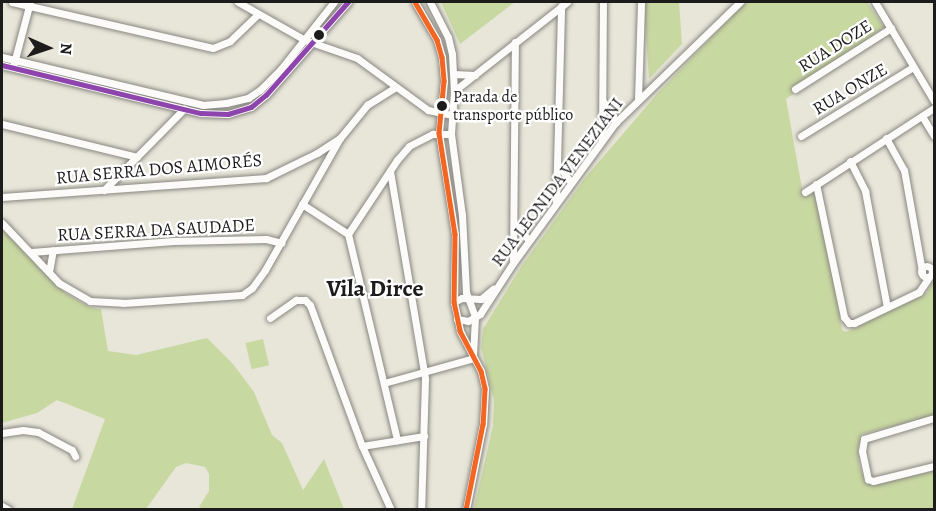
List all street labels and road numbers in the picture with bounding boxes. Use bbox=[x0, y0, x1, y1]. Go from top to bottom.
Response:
street label: RUA DOZE bbox=[794, 15, 876, 77]
street label: RUA ONZE bbox=[809, 58, 891, 120]
street label: RUA LEONIDA VENEZIANI bbox=[486, 93, 628, 271]
street label: RUA SERRA DOS AIMORÉS bbox=[55, 149, 263, 189]
street label: RUA SERRA DA SAUDADE bbox=[57, 214, 255, 246]

